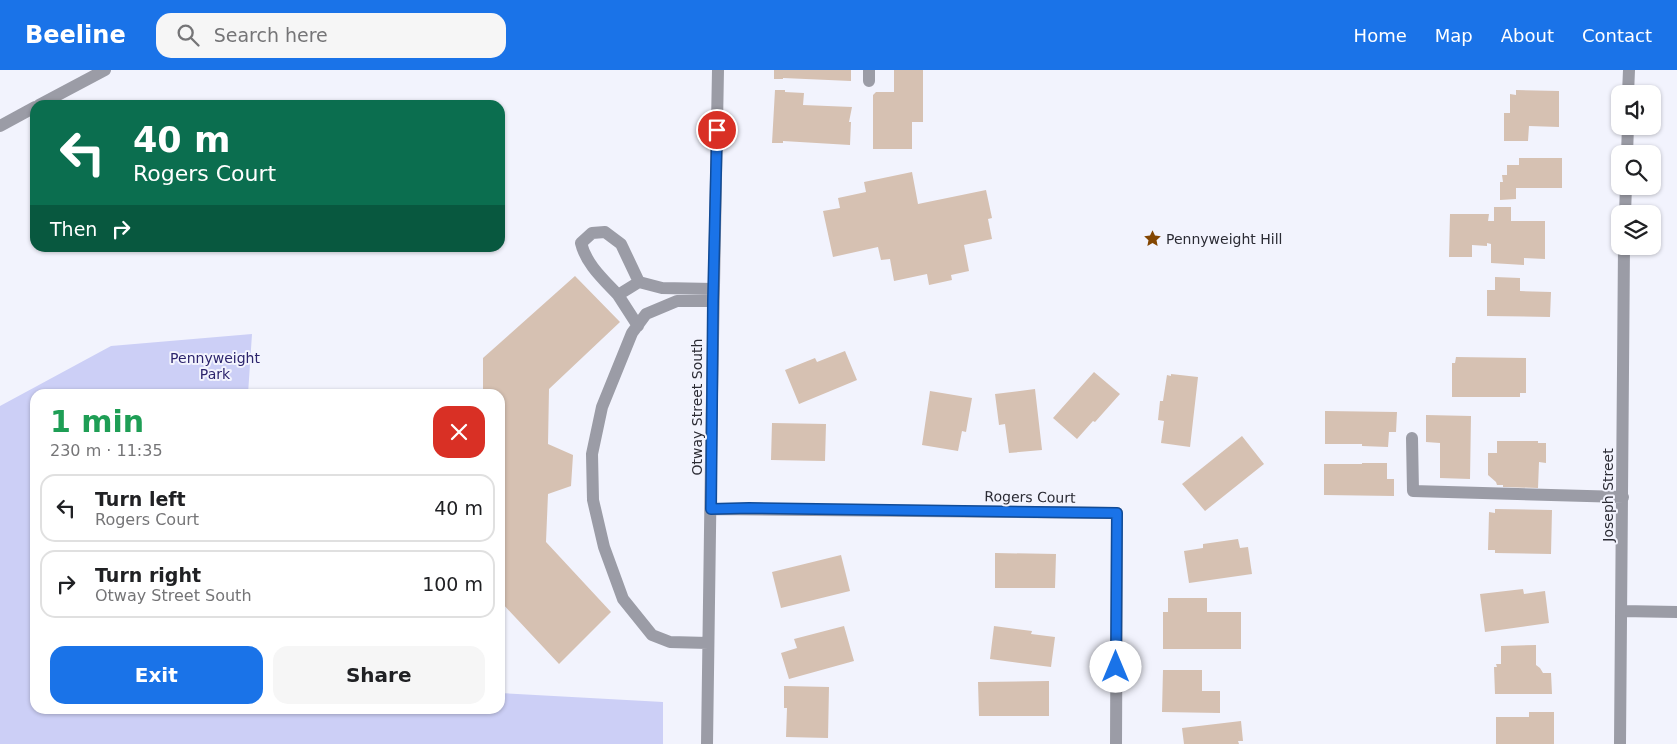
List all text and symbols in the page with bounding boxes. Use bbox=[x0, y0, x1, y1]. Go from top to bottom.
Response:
search box bbox=[156, 13, 506, 58]
text: Beeline bbox=[25, 21, 126, 49]
icon: search bbox=[174, 21, 202, 49]
text: Search here bbox=[214, 24, 328, 46]
text: Home bbox=[1354, 25, 1407, 46]
text: Map bbox=[1435, 25, 1473, 46]
text: About bbox=[1501, 25, 1554, 46]
text: Contact bbox=[1582, 25, 1652, 46]
map controls bbox=[1611, 85, 1661, 255]
button: sound bbox=[1611, 85, 1661, 135]
pin bbox=[696, 109, 738, 151]
icon: arrive bbox=[703, 116, 731, 144]
icon: left bbox=[50, 120, 115, 185]
text: 40 m bbox=[133, 120, 230, 160]
button: search bbox=[1611, 145, 1661, 195]
text: Rogers Court bbox=[133, 161, 276, 186]
button: layers bbox=[1611, 205, 1661, 255]
icon: right bbox=[107, 215, 135, 243]
text: Then bbox=[50, 218, 97, 240]
place icon: Pennyweight Hill bbox=[1142, 229, 1162, 249]
place label: Pennyweight Hill bbox=[1166, 231, 1282, 247]
street label: Otway Street South bbox=[689, 339, 705, 475]
park label: Pennyweight Park bbox=[170, 350, 260, 382]
text: 1 min bbox=[50, 404, 144, 439]
button: close bbox=[433, 406, 485, 458]
text: 230 m · 11:35 bbox=[50, 441, 163, 460]
street label: Joseph Street bbox=[1600, 448, 1616, 543]
text: Turn left bbox=[95, 488, 186, 510]
street label: Rogers Court bbox=[984, 488, 1076, 506]
icon: left bbox=[52, 494, 80, 522]
text: 40 m bbox=[434, 497, 483, 519]
text: Rogers Court bbox=[95, 510, 199, 529]
text: Turn right bbox=[95, 564, 201, 586]
icon: right bbox=[52, 570, 80, 598]
text: 100 m bbox=[422, 573, 483, 595]
text: Otway Street South bbox=[95, 586, 252, 605]
position arrow bbox=[1089, 640, 1141, 692]
button: Exit bbox=[50, 646, 263, 704]
button: Share bbox=[273, 646, 485, 704]

